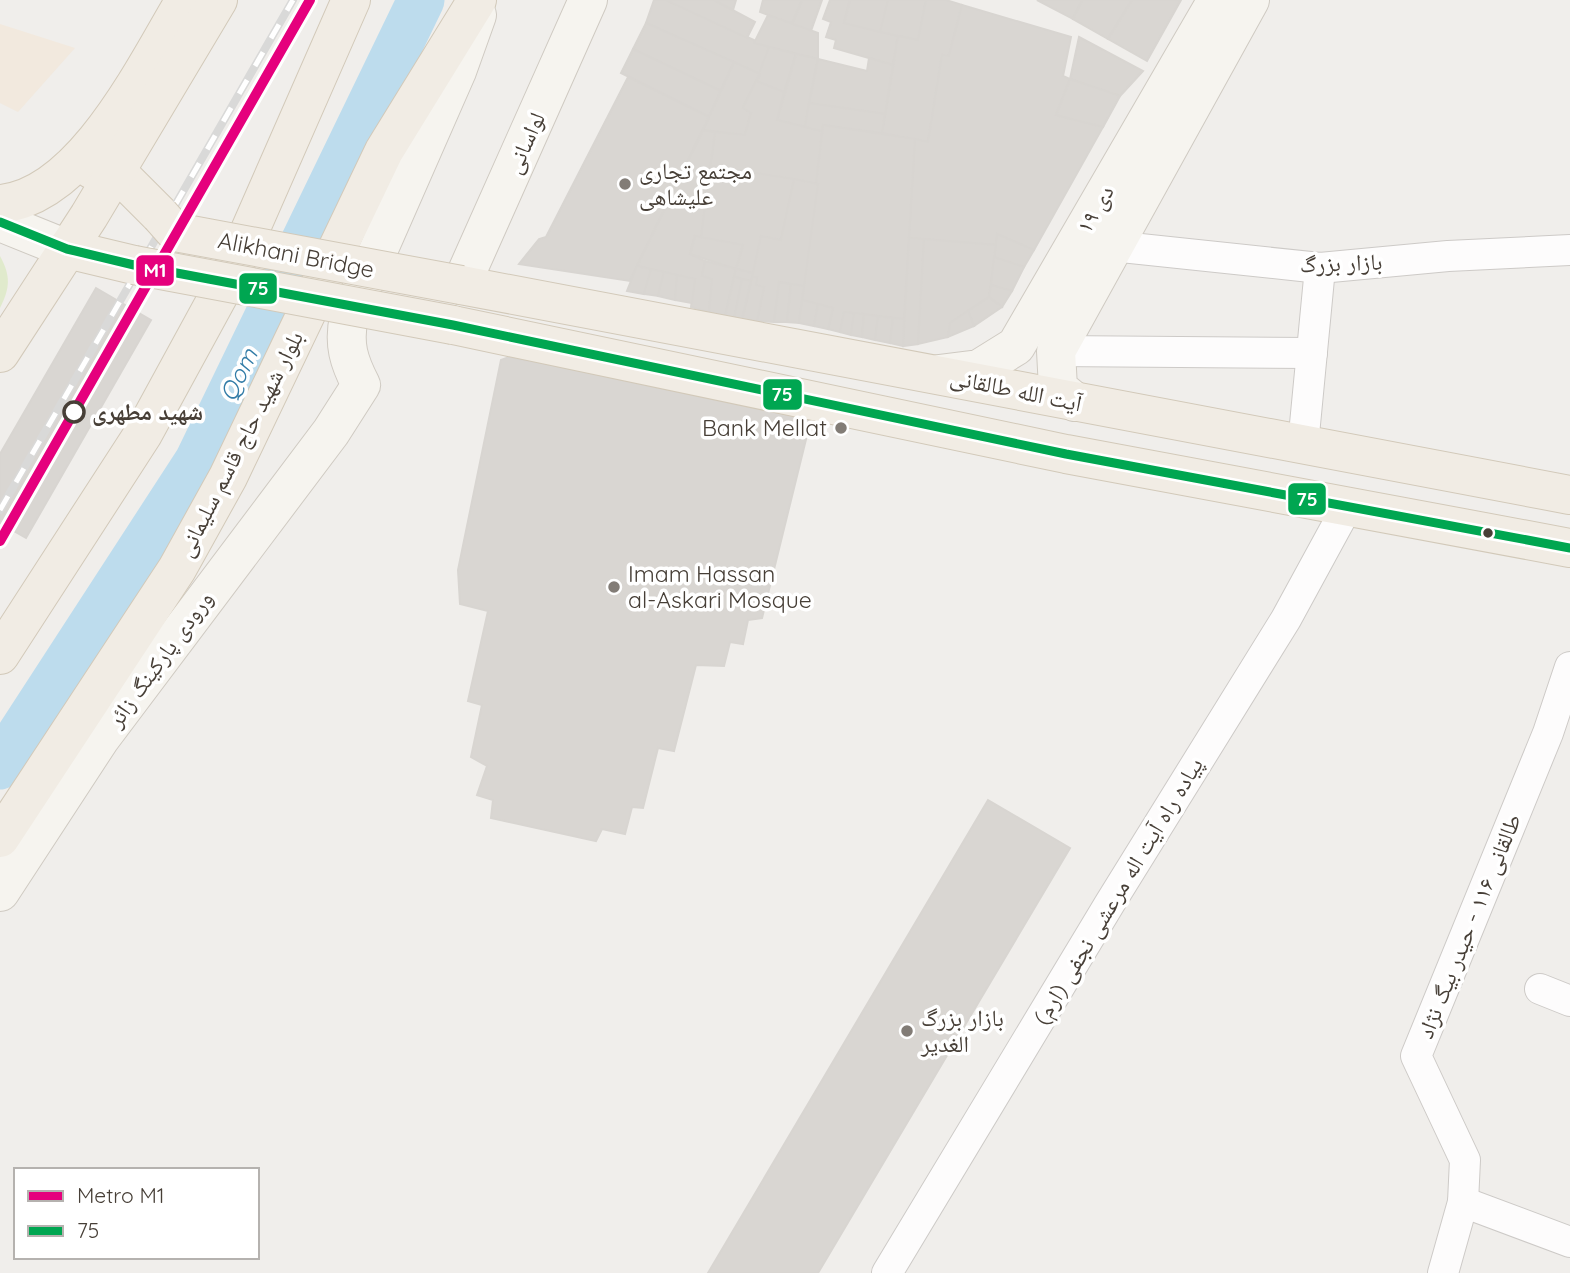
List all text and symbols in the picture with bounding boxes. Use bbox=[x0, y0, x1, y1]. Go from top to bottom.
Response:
street label: لواسانی bbox=[498, 108, 551, 178]
place label: مجتمع تجاری علیشاهی bbox=[639, 156, 752, 211]
marker: مجتمع تجاری علیشاهی bbox=[617, 176, 633, 192]
street label: ۱۹ دی bbox=[1069, 180, 1120, 238]
street label: Alikhani Bridge bbox=[216, 225, 377, 284]
street label: بازار بزرگ bbox=[1299, 247, 1383, 278]
line badge: M1 bbox=[135, 254, 175, 287]
text: M1 bbox=[144, 258, 166, 282]
line badge: 75 bbox=[238, 272, 278, 305]
text: 75 bbox=[247, 276, 269, 300]
street label: بلوار شهید حاج قاسم سلیمانی bbox=[170, 326, 311, 562]
water label: Qom bbox=[213, 342, 264, 406]
street label: آیت الله طالقانی bbox=[948, 361, 1086, 418]
line badge: 75 bbox=[762, 378, 803, 411]
text: 75 bbox=[771, 382, 793, 406]
place label: شهید مطهری bbox=[92, 397, 203, 426]
marker: شهید مطهری bbox=[63, 401, 85, 423]
place label: Bank Mellat bbox=[702, 413, 827, 442]
marker: Bank Mellat bbox=[833, 420, 849, 436]
line badge: 75 bbox=[1287, 482, 1327, 516]
text: 75 bbox=[1296, 487, 1318, 511]
unlabelled marker bbox=[1481, 526, 1495, 540]
place label: Imam Hassan al-Askari Mosque bbox=[628, 559, 812, 614]
marker: Imam Hassan al-Askari Mosque bbox=[606, 579, 622, 595]
street label: ورودی پارکینگ زائر bbox=[100, 585, 219, 734]
street label: پیاده راه آیت اله مرعشی نجفی (ارم) bbox=[1026, 752, 1211, 1031]
street label: طالقانی ۱۱۶ - حیدر بیگ نژاد bbox=[1410, 809, 1527, 1042]
place label: بازار بزرگ الغدیر bbox=[920, 1003, 1004, 1058]
marker: بازار بزرگ الغدیر bbox=[899, 1023, 915, 1039]
legend bbox=[14, 1168, 259, 1259]
text: Metro M1 bbox=[77, 1182, 165, 1208]
text: 75 bbox=[77, 1217, 99, 1243]

